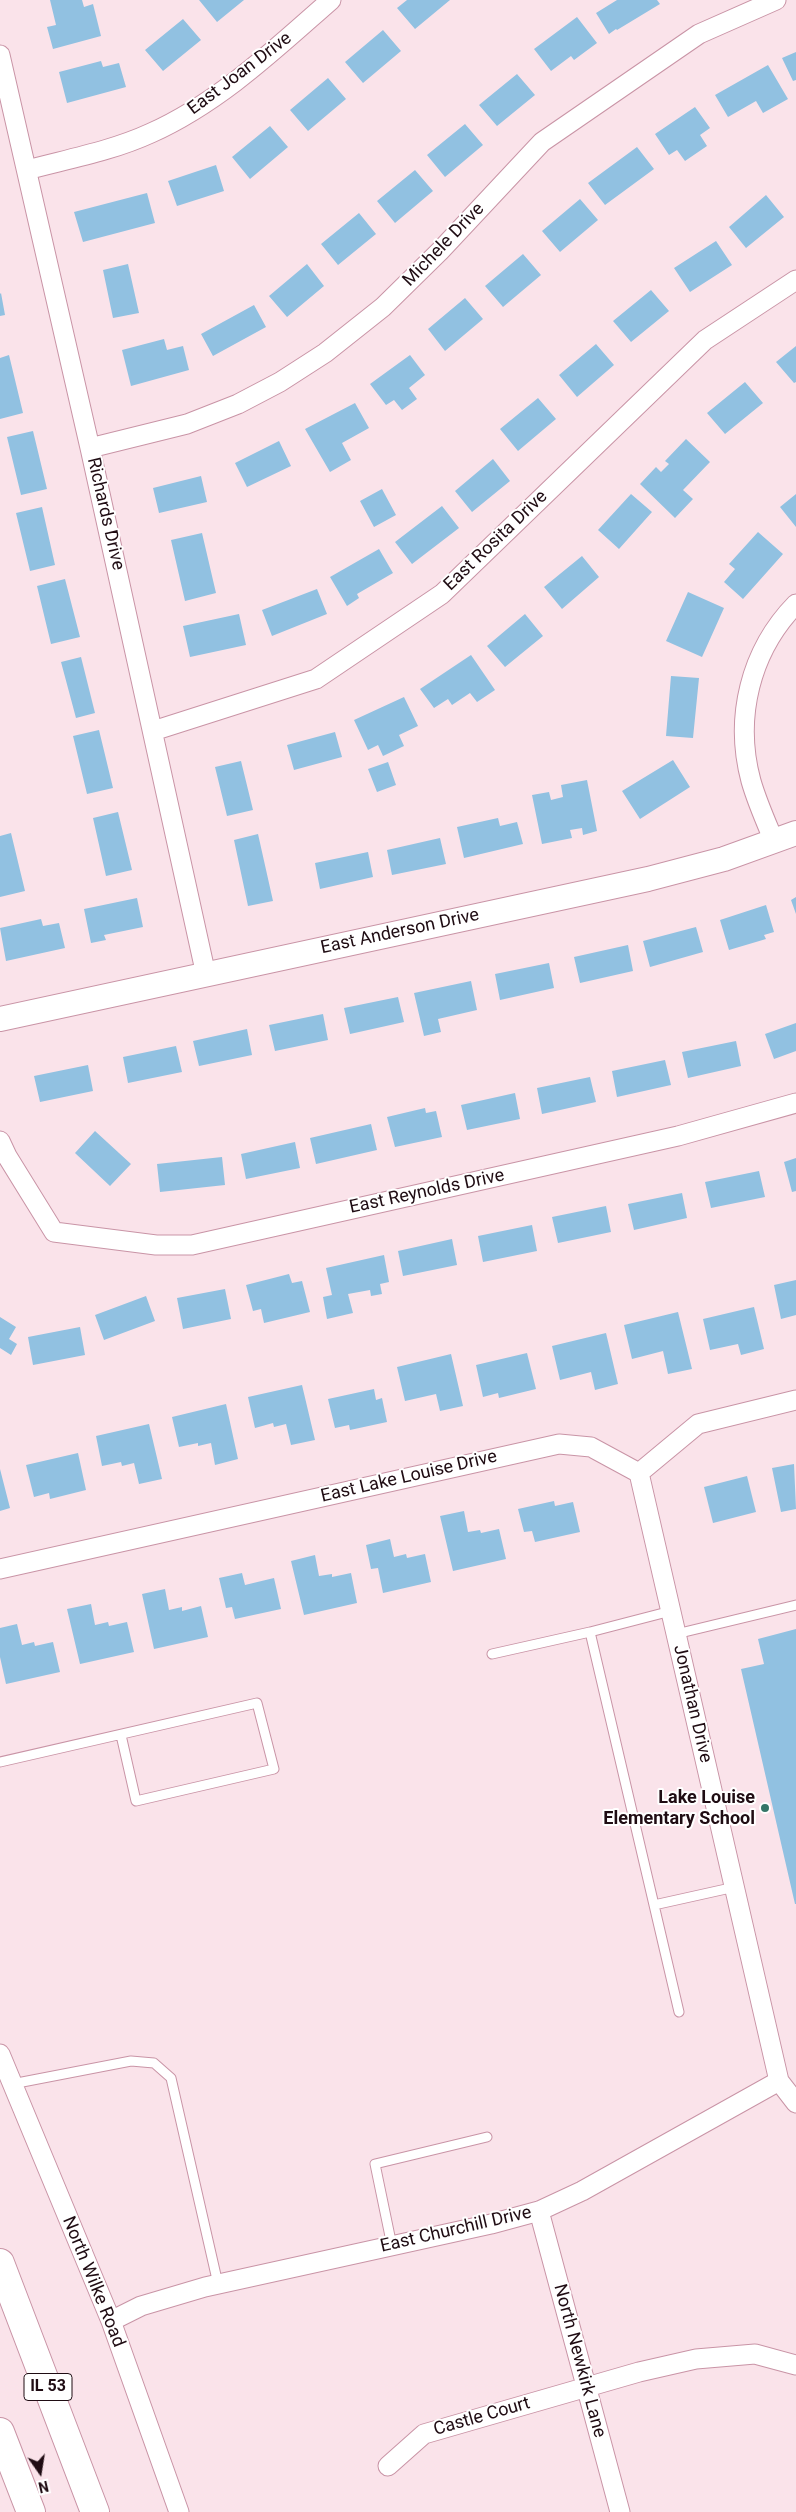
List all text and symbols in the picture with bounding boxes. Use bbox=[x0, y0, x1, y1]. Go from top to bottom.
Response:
street label: East Joan Drive bbox=[184, 28, 296, 120]
street label: Michele Drive bbox=[399, 199, 489, 291]
street label: Richards Drive bbox=[82, 456, 128, 572]
street label: East Rosita Drive bbox=[440, 486, 552, 596]
street label: East Anderson Drive bbox=[319, 905, 481, 959]
street label: East Reynolds Drive bbox=[348, 1165, 506, 1219]
street label: East Lake Louise Drive bbox=[319, 1446, 499, 1508]
street label: Jonathan Drive bbox=[668, 1643, 716, 1765]
place label: Lake Louise Elementary School bbox=[603, 1787, 755, 1830]
marker: Lake Louise Elementary School bbox=[759, 1802, 771, 1814]
street label: East Churchill Drive bbox=[378, 2202, 534, 2258]
street label: North Wilke Road bbox=[57, 2214, 129, 2350]
street label: North Newkirk Lane bbox=[548, 2282, 610, 2440]
road number: IL 53 bbox=[24, 2374, 72, 2400]
street label: Castle Court bbox=[431, 2393, 533, 2441]
north arrow bbox=[15, 2447, 65, 2497]
text: N bbox=[37, 2478, 50, 2496]

